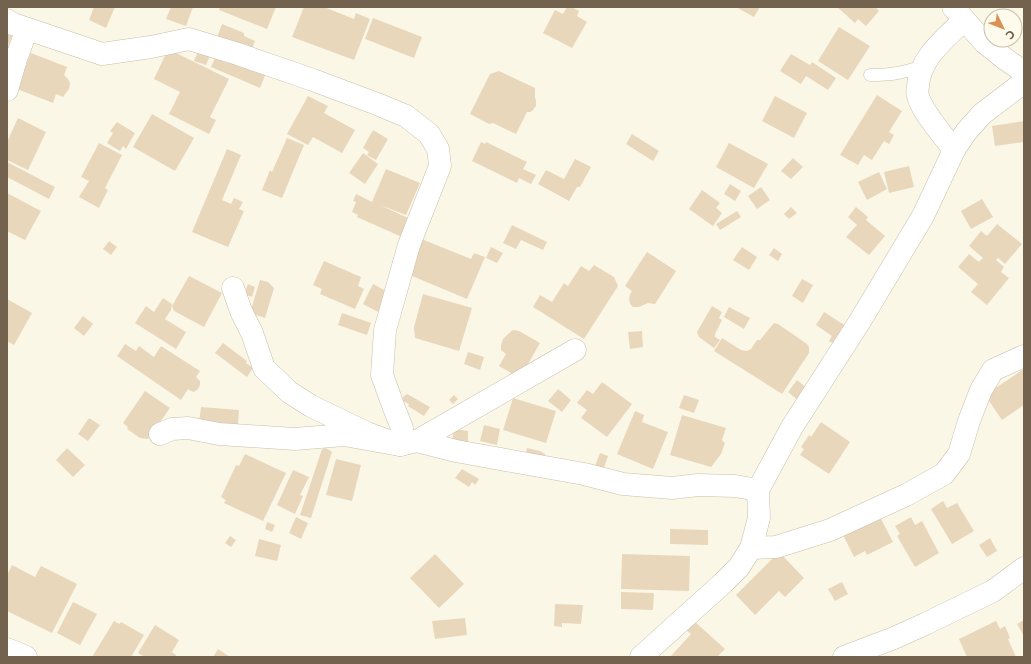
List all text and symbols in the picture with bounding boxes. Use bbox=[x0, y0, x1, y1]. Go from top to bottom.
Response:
north arrow bbox=[983, 8, 1023, 48]
text: С bbox=[1003, 28, 1018, 43]

